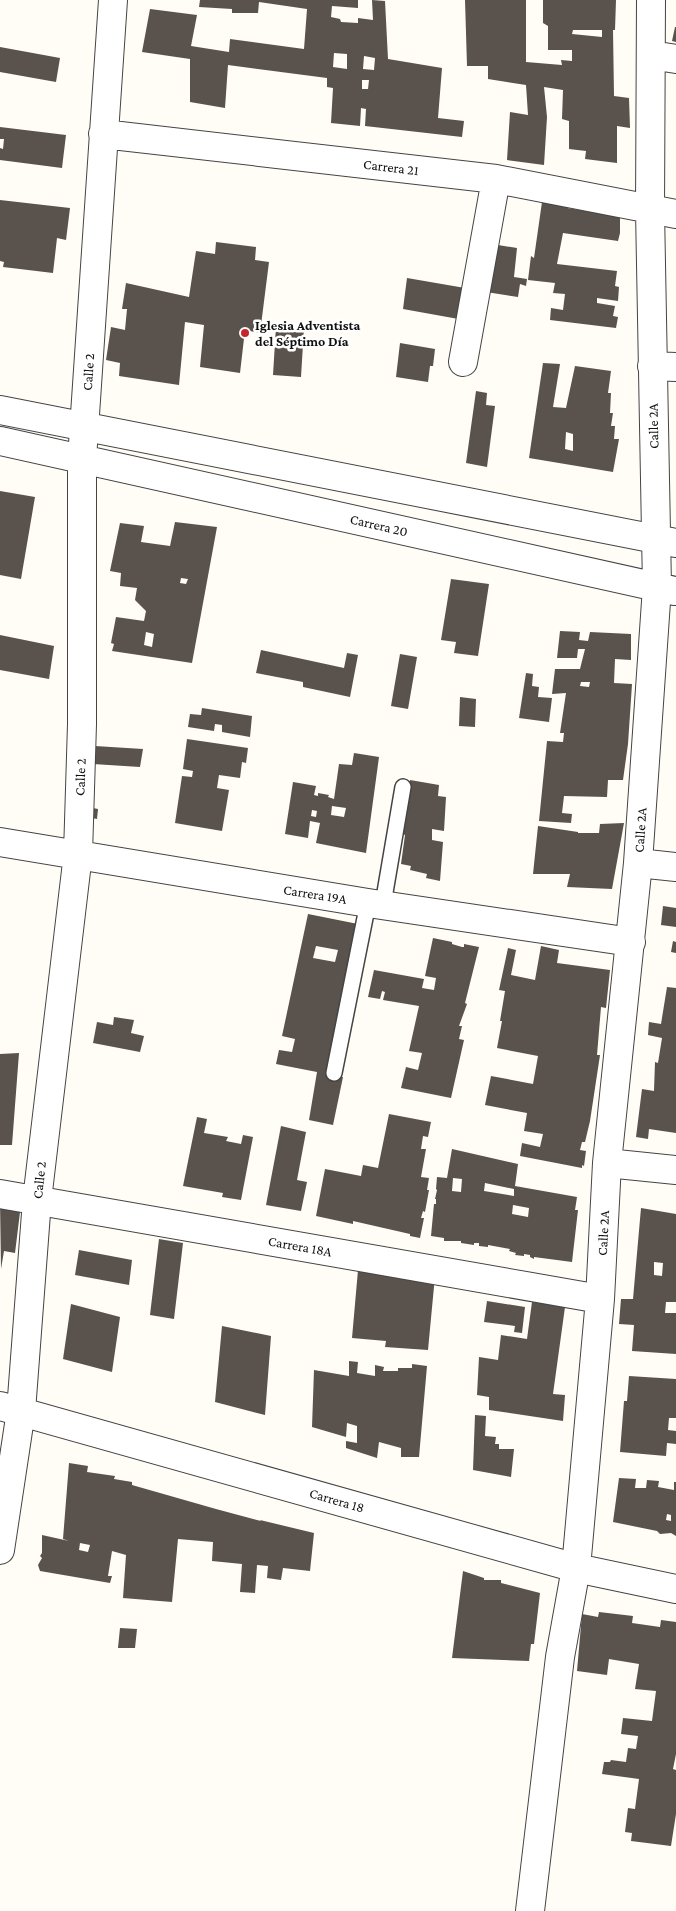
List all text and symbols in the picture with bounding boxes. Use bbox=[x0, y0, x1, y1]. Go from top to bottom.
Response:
street label: Carrera 21 bbox=[362, 156, 420, 178]
place label: Iglesia Adventista del Séptimo Día bbox=[255, 317, 361, 349]
marker: Iglesia Adventista del Séptimo Día bbox=[239, 327, 251, 339]
street label: Calle 2 bbox=[79, 352, 97, 391]
street label: Calle 2A bbox=[645, 403, 661, 449]
street label: Carrera 20 bbox=[349, 511, 410, 539]
street label: Calle 2 bbox=[71, 758, 89, 796]
street label: Calle 2A bbox=[630, 807, 650, 853]
street label: Carrera 19A bbox=[282, 881, 348, 907]
street label: Calle 2 bbox=[29, 1160, 49, 1199]
street label: Calle 2A bbox=[594, 1210, 612, 1256]
street label: Carrera 18A bbox=[267, 1233, 333, 1259]
street label: Carrera 18 bbox=[308, 1485, 366, 1515]

